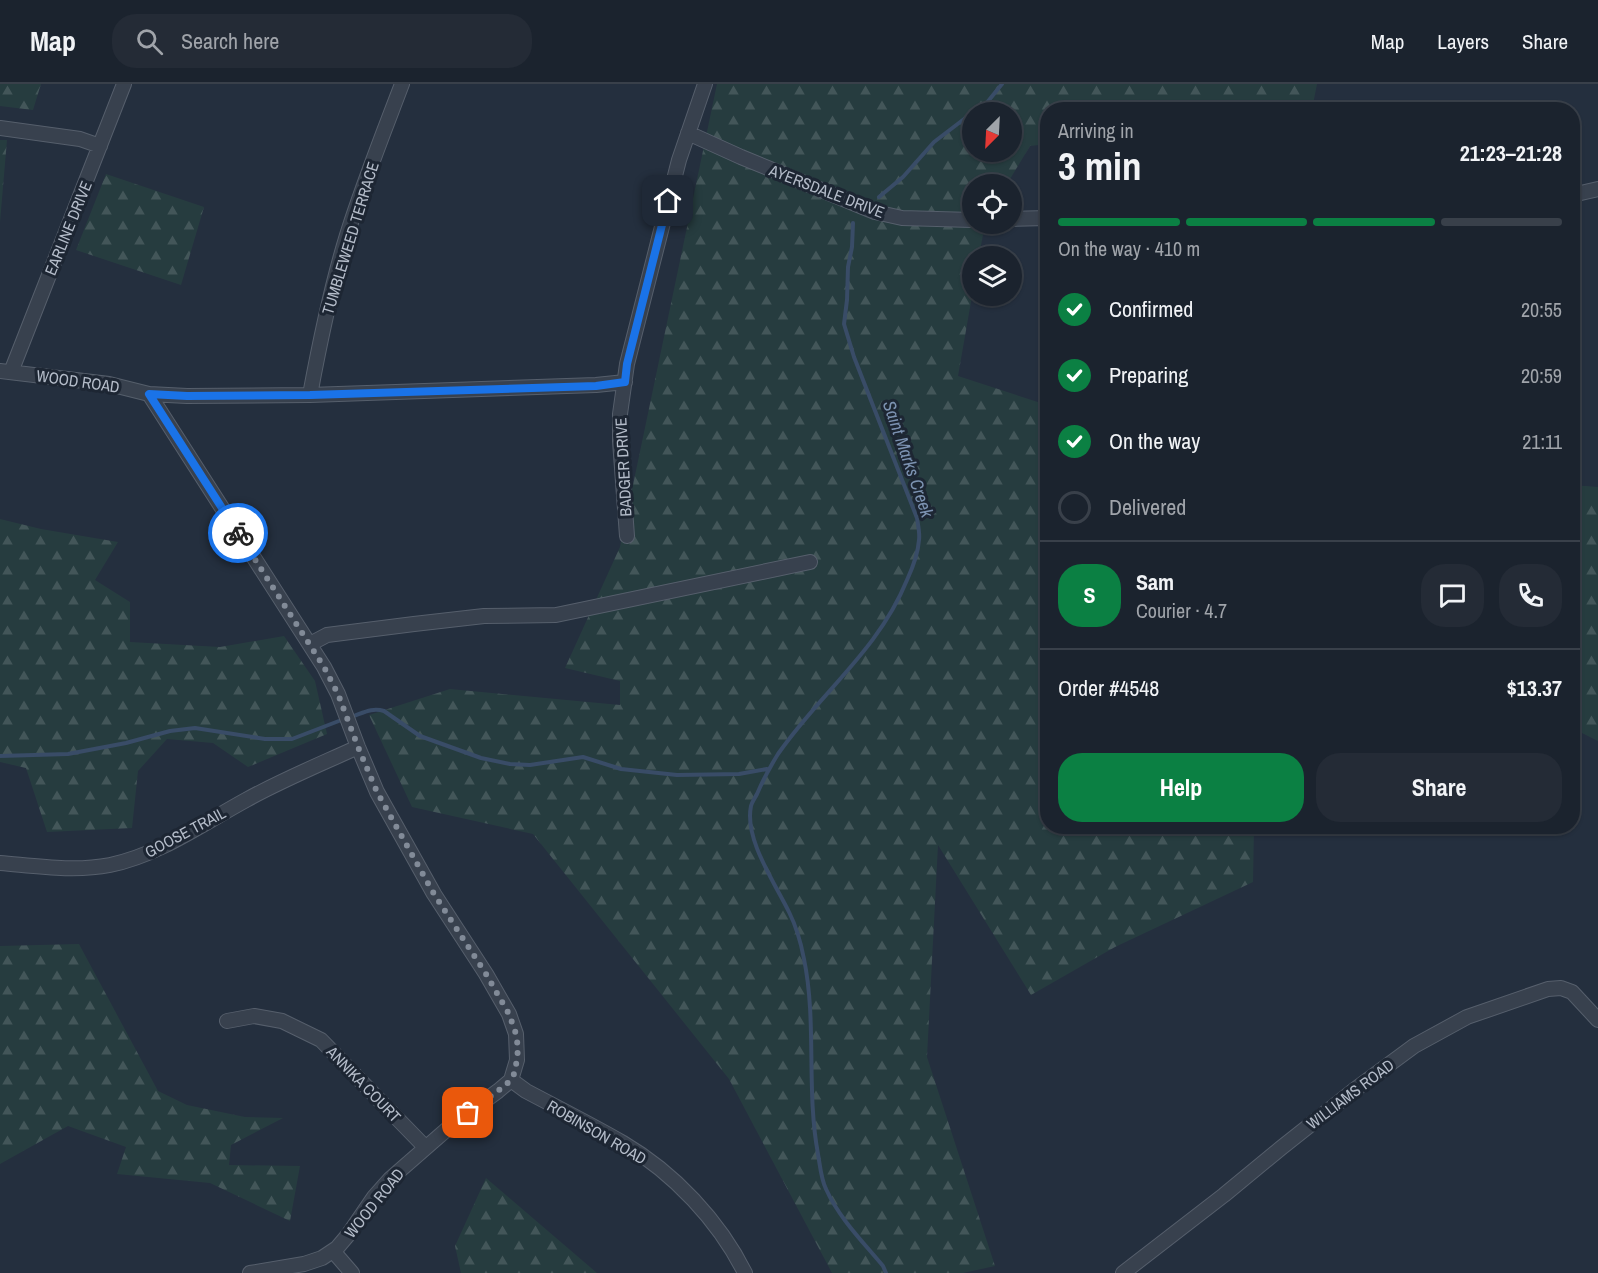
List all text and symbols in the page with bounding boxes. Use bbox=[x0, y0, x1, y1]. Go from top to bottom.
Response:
search box bbox=[112, 14, 532, 68]
text: Map bbox=[30, 22, 76, 60]
icon: search bbox=[133, 25, 166, 58]
text: Search here bbox=[181, 26, 279, 56]
text: Map bbox=[1371, 27, 1404, 56]
text: Layers bbox=[1437, 27, 1489, 56]
text: Share bbox=[1522, 27, 1568, 56]
north arrow bbox=[962, 102, 1022, 162]
map controls bbox=[962, 102, 1022, 306]
text: Arriving in bbox=[1058, 117, 1134, 144]
text: 21:23–21:28 bbox=[1460, 138, 1562, 168]
text: 3 min bbox=[1058, 140, 1142, 192]
street label: TUMBLEWEED TERRACE bbox=[316, 159, 384, 317]
street label: AYERSDALE DRIVE bbox=[765, 159, 888, 223]
button: locate bbox=[962, 174, 1022, 234]
pin bbox=[642, 175, 693, 226]
street label: EARLINE DRIVE bbox=[39, 178, 97, 278]
icon: home bbox=[651, 184, 684, 217]
text: On the way · 410 m bbox=[1058, 235, 1200, 262]
button: layers bbox=[962, 246, 1022, 306]
icon: check bbox=[1058, 293, 1091, 326]
text: Confirmed bbox=[1109, 294, 1193, 324]
text: 20:55 bbox=[1521, 296, 1562, 323]
icon: check bbox=[1058, 359, 1091, 392]
text: Preparing bbox=[1109, 360, 1188, 390]
text: 20:59 bbox=[1521, 362, 1562, 389]
street label: WOOD ROAD bbox=[35, 364, 121, 398]
water label: Saint Marks Creek bbox=[877, 397, 940, 521]
street label: BADGER DRIVE bbox=[609, 417, 637, 517]
icon: check bbox=[1058, 425, 1091, 458]
text: On the way bbox=[1109, 426, 1200, 456]
text: 21:11 bbox=[1522, 428, 1562, 455]
text: Delivered bbox=[1109, 492, 1186, 522]
courier bbox=[208, 503, 268, 563]
icon: bike bbox=[222, 517, 255, 550]
button: chat bbox=[1421, 564, 1484, 627]
button: phone bbox=[1499, 564, 1562, 627]
text: Sam bbox=[1136, 567, 1174, 597]
text: S bbox=[1083, 580, 1096, 610]
text: Courier · 4.7 bbox=[1136, 597, 1227, 624]
text: Order #4548 bbox=[1058, 673, 1159, 703]
text: $13.37 bbox=[1507, 673, 1562, 703]
button: Help bbox=[1058, 753, 1304, 822]
button: Share bbox=[1316, 753, 1562, 822]
street label: GOOSE TRAIL bbox=[141, 801, 230, 863]
street label: ANNIKA COURT bbox=[321, 1040, 406, 1127]
street label: WILLIAMS ROAD bbox=[1302, 1054, 1398, 1134]
pin bbox=[442, 1087, 493, 1138]
street label: ROBINSON ROAD bbox=[543, 1095, 651, 1169]
icon: bag bbox=[451, 1096, 484, 1129]
street label: WOOD ROAD bbox=[339, 1164, 409, 1242]

